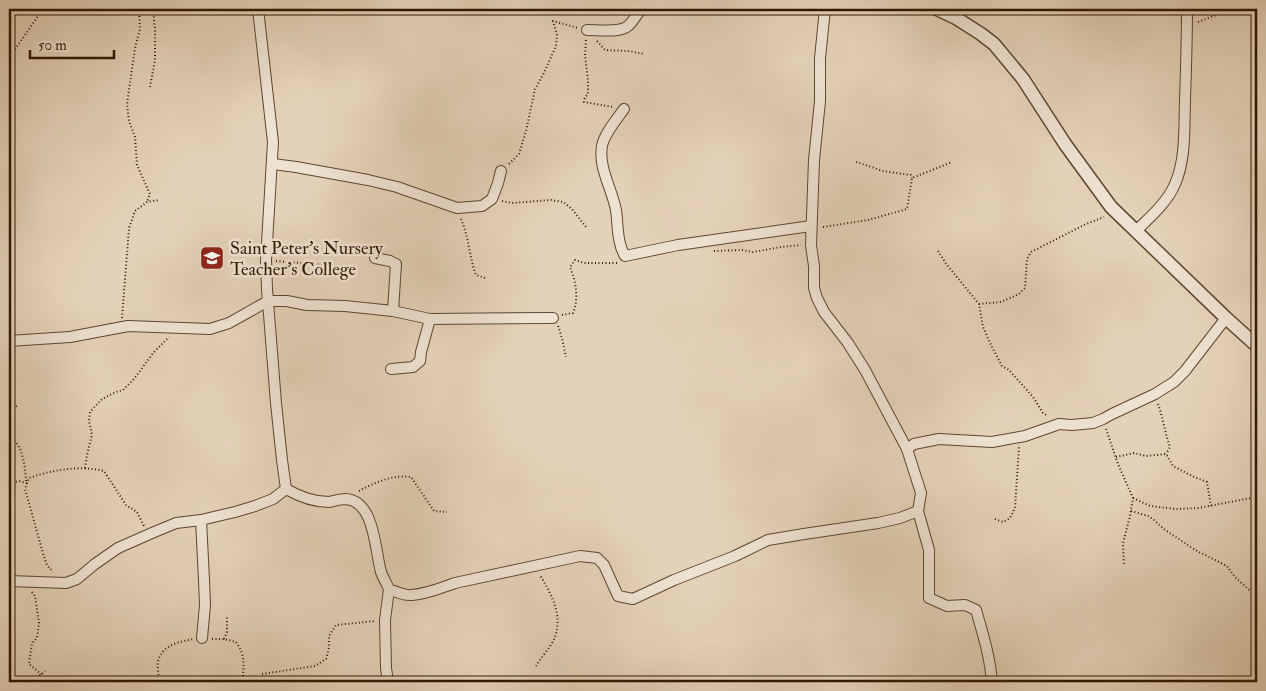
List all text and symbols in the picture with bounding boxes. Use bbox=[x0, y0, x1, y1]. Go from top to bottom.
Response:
scale bar bbox=[30, 28, 114, 60]
text: 50 m bbox=[38, 36, 67, 55]
place label: Saint Peter's Nursery Teacher's College bbox=[230, 237, 384, 281]
school or university icon: Saint Peter's Nursery Teacher's College bbox=[199, 245, 225, 271]

